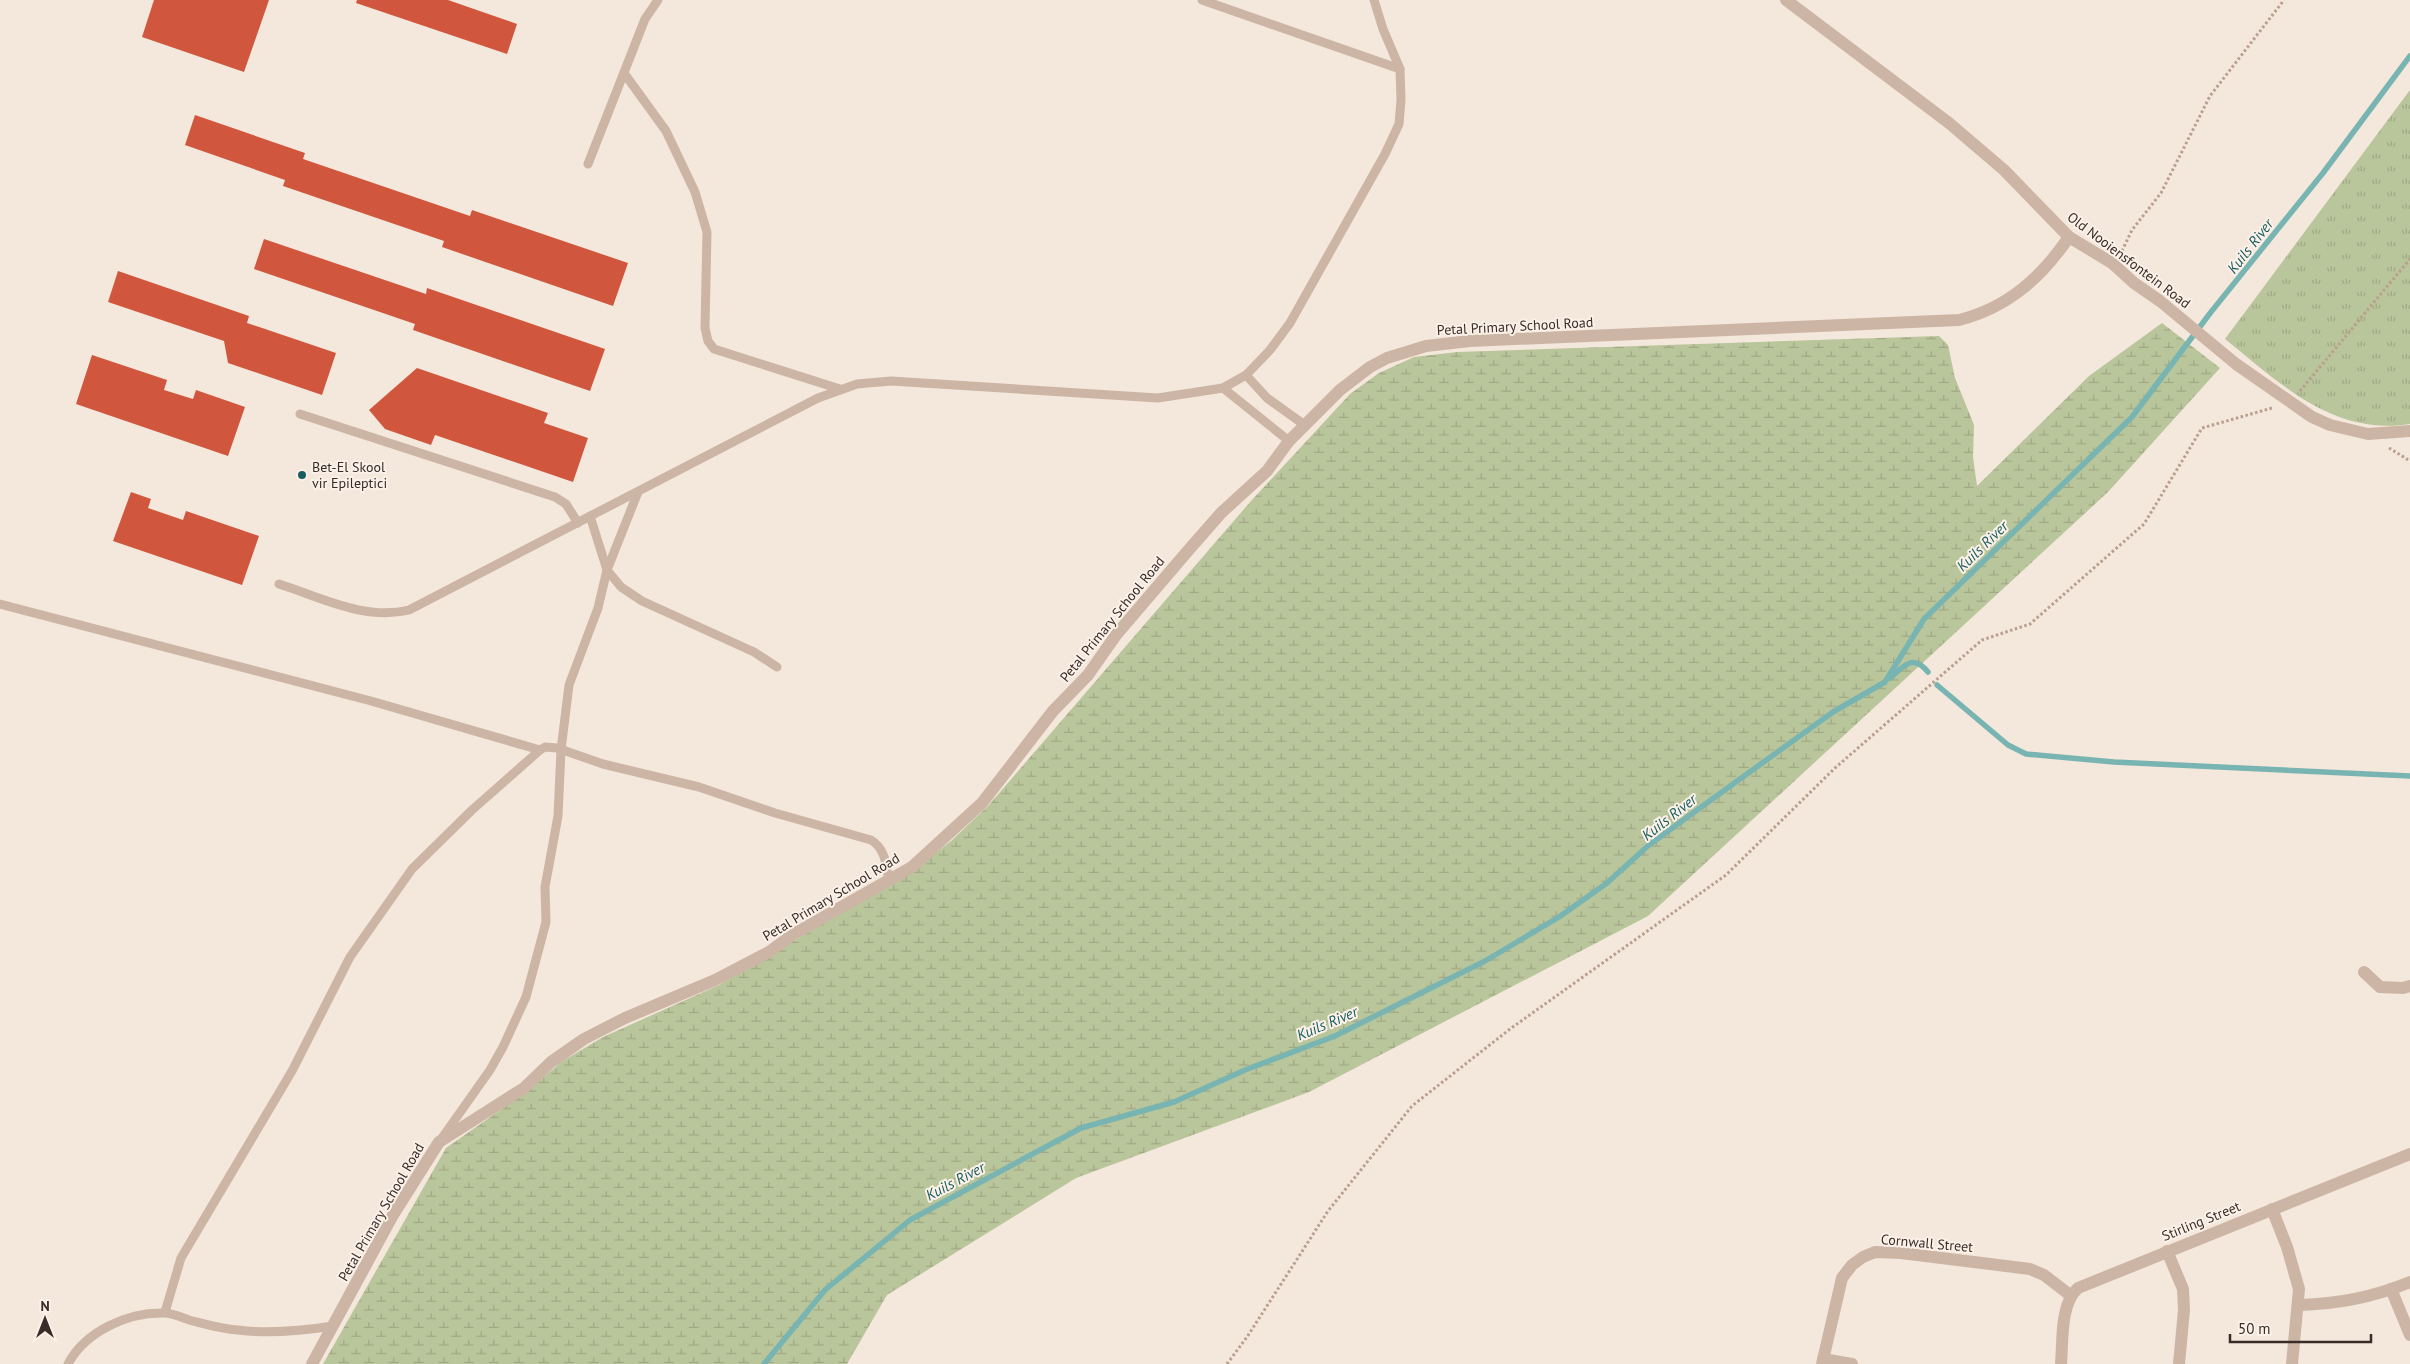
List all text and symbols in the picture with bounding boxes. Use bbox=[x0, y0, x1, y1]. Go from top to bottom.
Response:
street label: Old Nooiensfontein Road bbox=[2064, 208, 2194, 312]
water label: Kuils River bbox=[2223, 214, 2278, 277]
street label: Petal Primary School Road bbox=[1436, 313, 1594, 339]
place label: Bet-El Skool vir Epileptici bbox=[312, 458, 387, 492]
marker: Bet-El Skool vir Epileptici bbox=[296, 469, 308, 481]
water label: Kuils River bbox=[1952, 516, 2013, 575]
street label: Petal Primary School Road bbox=[1056, 553, 1168, 685]
water label: Kuils River bbox=[1638, 789, 1701, 844]
street label: Petal Primary School Road bbox=[759, 849, 903, 945]
water label: Kuils River bbox=[1294, 1001, 1361, 1044]
street label: Petal Primary School Road bbox=[334, 1140, 428, 1284]
water label: Kuils River bbox=[922, 1157, 989, 1204]
street label: Stirling Street bbox=[2159, 1197, 2243, 1245]
street label: Cornwall Street bbox=[1880, 1230, 1974, 1256]
north arrow bbox=[20, 1294, 70, 1344]
text: N bbox=[40, 1297, 50, 1315]
scale bar bbox=[2230, 1312, 2371, 1344]
text: 50 m bbox=[2238, 1319, 2271, 1338]

